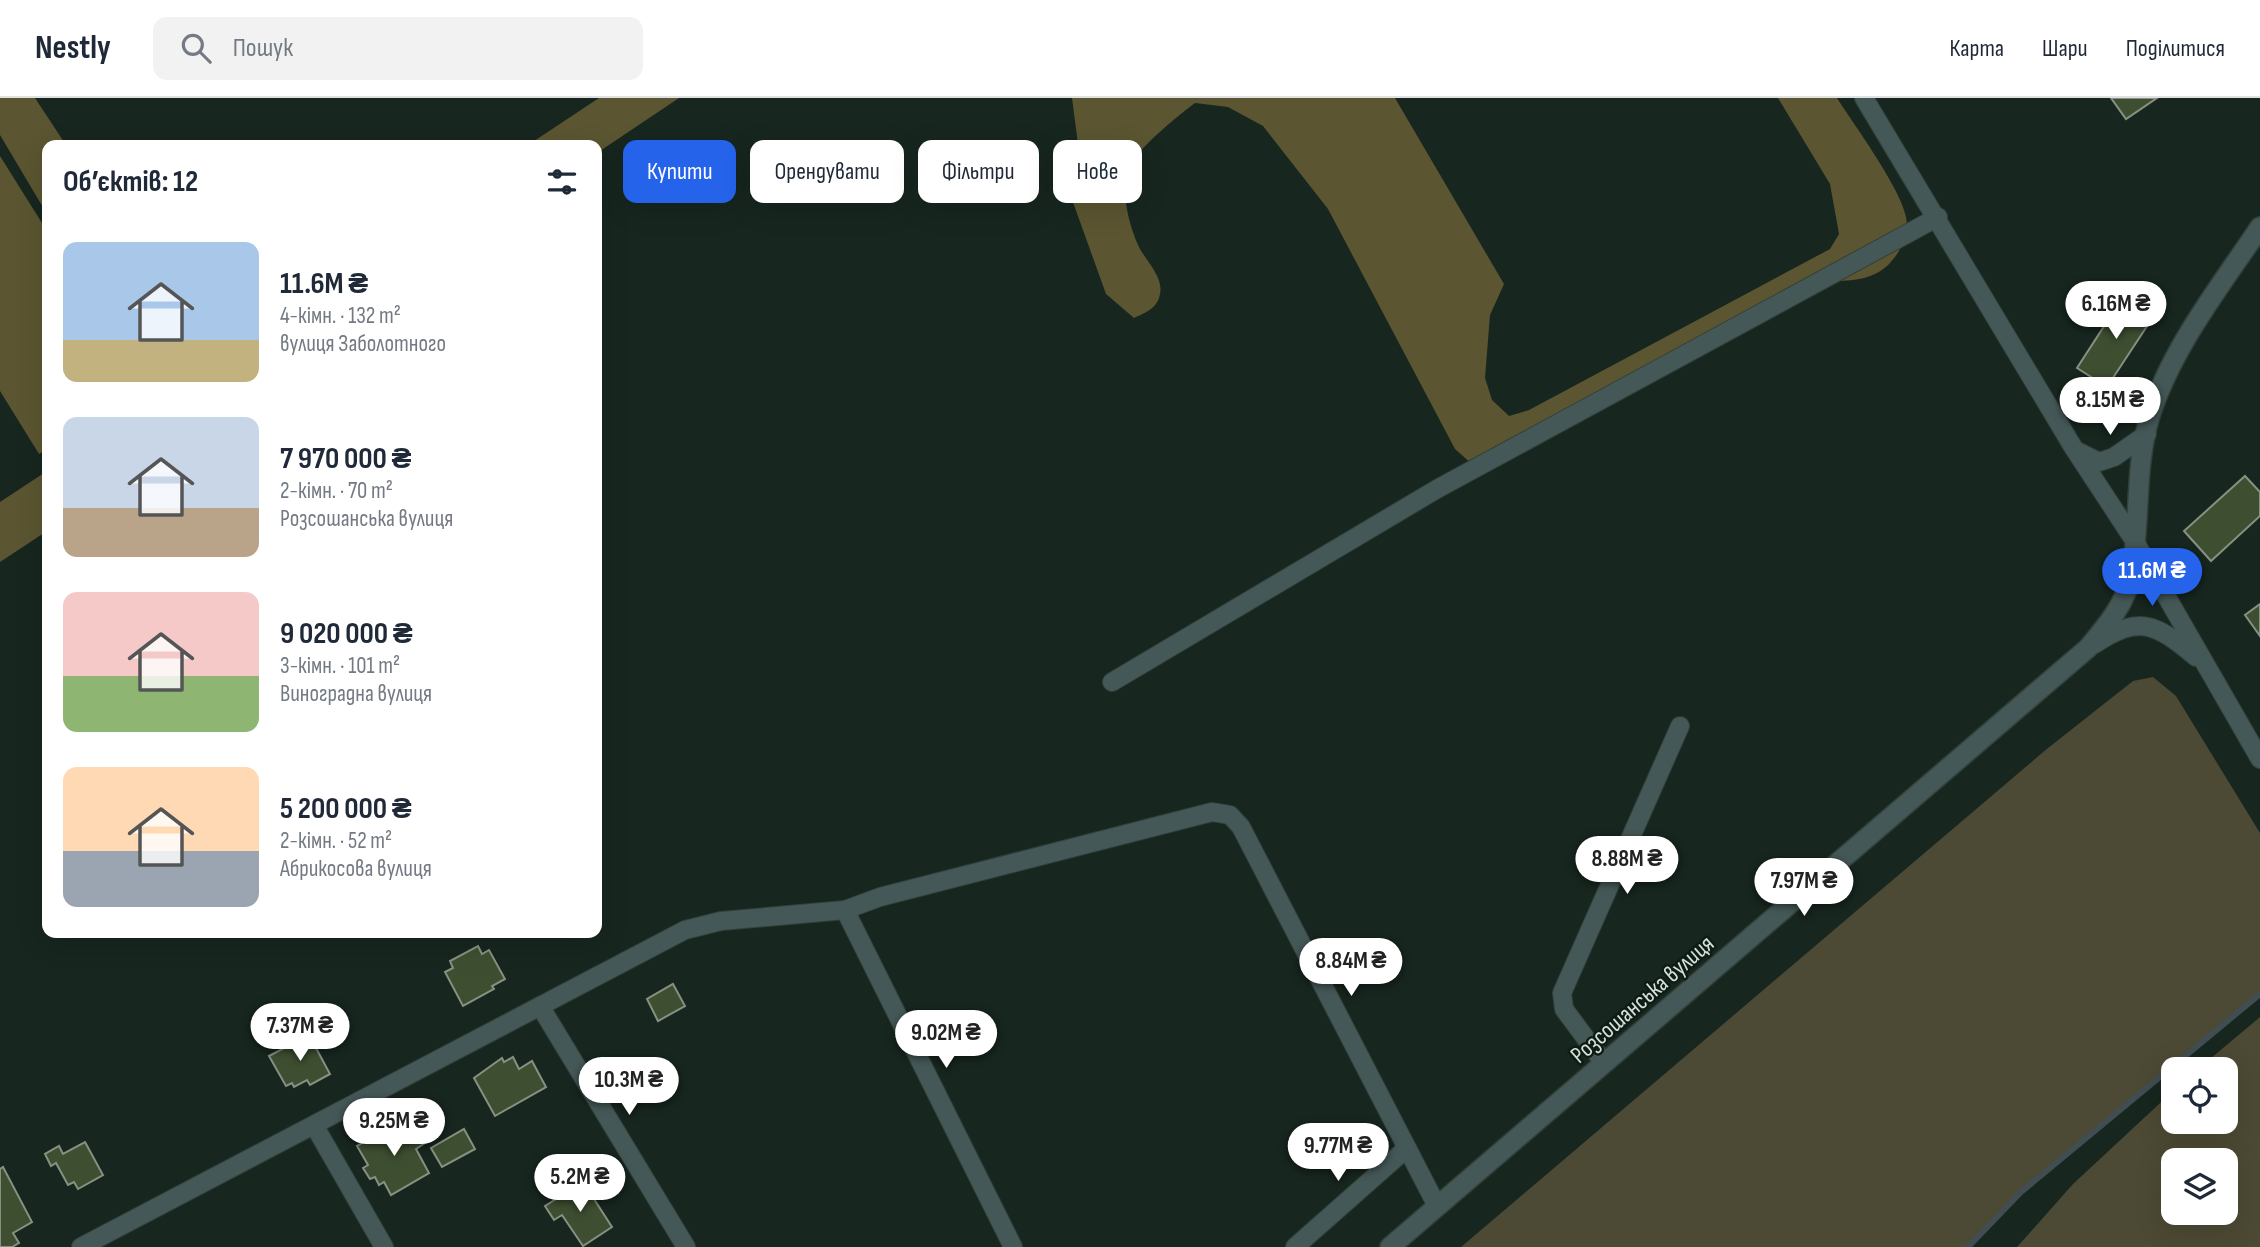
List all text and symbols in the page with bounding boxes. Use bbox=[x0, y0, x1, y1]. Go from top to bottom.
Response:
search box bbox=[153, 17, 643, 80]
text: Nestly bbox=[35, 28, 111, 68]
icon: search bbox=[177, 29, 215, 67]
text: Пошук bbox=[233, 33, 293, 64]
text: Карта bbox=[1949, 34, 2004, 63]
text: Шари bbox=[2042, 34, 2088, 63]
text: Поділитися bbox=[2126, 34, 2225, 63]
chip: Купити bbox=[623, 140, 736, 203]
chip: Орендувати bbox=[750, 140, 904, 203]
chip: Фільтри bbox=[918, 140, 1039, 203]
chip: Нове bbox=[1053, 140, 1142, 203]
icon: filters bbox=[543, 163, 581, 201]
text: Об’єктів: 12 bbox=[63, 164, 198, 200]
text: 11.6M ₴ bbox=[280, 266, 368, 302]
icon: home bbox=[119, 270, 203, 354]
pin: 6.16M ₴ bbox=[2051, 282, 2181, 341]
text: 6.16M ₴ bbox=[2081, 290, 2151, 318]
text: 4-кімн. · 132 m² bbox=[280, 302, 401, 330]
text: вулиця Заболотного bbox=[280, 330, 446, 358]
pin: 8.15M ₴ bbox=[2045, 378, 2175, 437]
text: 8.15M ₴ bbox=[2076, 386, 2144, 414]
text: 7 970 000 ₴ bbox=[280, 441, 411, 477]
icon: home bbox=[119, 445, 203, 529]
text: 2-кімн. · 70 m² bbox=[280, 477, 393, 505]
text: Розсошанська вулиця bbox=[280, 505, 453, 533]
pin: 11.6M ₴ bbox=[2087, 548, 2217, 608]
text: 11.6M ₴ bbox=[2118, 557, 2186, 585]
text: 9 020 000 ₴ bbox=[280, 616, 413, 652]
icon: home bbox=[119, 620, 203, 704]
text: 3-кімн. · 101 m² bbox=[280, 652, 400, 680]
text: Виноградна вулиця bbox=[280, 680, 432, 708]
text: 5 200 000 ₴ bbox=[280, 791, 412, 827]
icon: home bbox=[119, 795, 203, 879]
text: 2-кімн. · 52 m² bbox=[280, 827, 392, 855]
pin: 8.88M ₴ bbox=[1562, 836, 1692, 896]
text: 8.88M ₴ bbox=[1591, 845, 1663, 873]
text: Абрикосова вулиця bbox=[280, 855, 432, 883]
pin: 7.97M ₴ bbox=[1739, 858, 1869, 918]
text: 7.97M ₴ bbox=[1770, 867, 1838, 895]
street label: Розсошанська вулиця bbox=[1565, 929, 1720, 1070]
pin: 8.84M ₴ bbox=[1286, 939, 1416, 998]
text: 8.84M ₴ bbox=[1315, 947, 1387, 975]
pin: 7.37M ₴ bbox=[235, 1004, 365, 1063]
pin: 9.02M ₴ bbox=[881, 1010, 1011, 1070]
text: 7.37M ₴ bbox=[267, 1012, 333, 1040]
text: 9.02M ₴ bbox=[911, 1019, 981, 1047]
map controls bbox=[2161, 1057, 2238, 1225]
button: locate bbox=[2161, 1057, 2238, 1134]
pin: 10.3M ₴ bbox=[564, 1058, 694, 1117]
text: 10.3M ₴ bbox=[595, 1066, 663, 1094]
pin: 9.25M ₴ bbox=[329, 1098, 459, 1158]
text: 9.25M ₴ bbox=[359, 1107, 429, 1135]
pin: 9.77M ₴ bbox=[1273, 1124, 1403, 1183]
text: 9.77M ₴ bbox=[1304, 1132, 1372, 1160]
button: layers bbox=[2161, 1148, 2238, 1225]
pin: 5.2M ₴ bbox=[523, 1154, 637, 1214]
text: 5.2M ₴ bbox=[550, 1163, 610, 1191]

